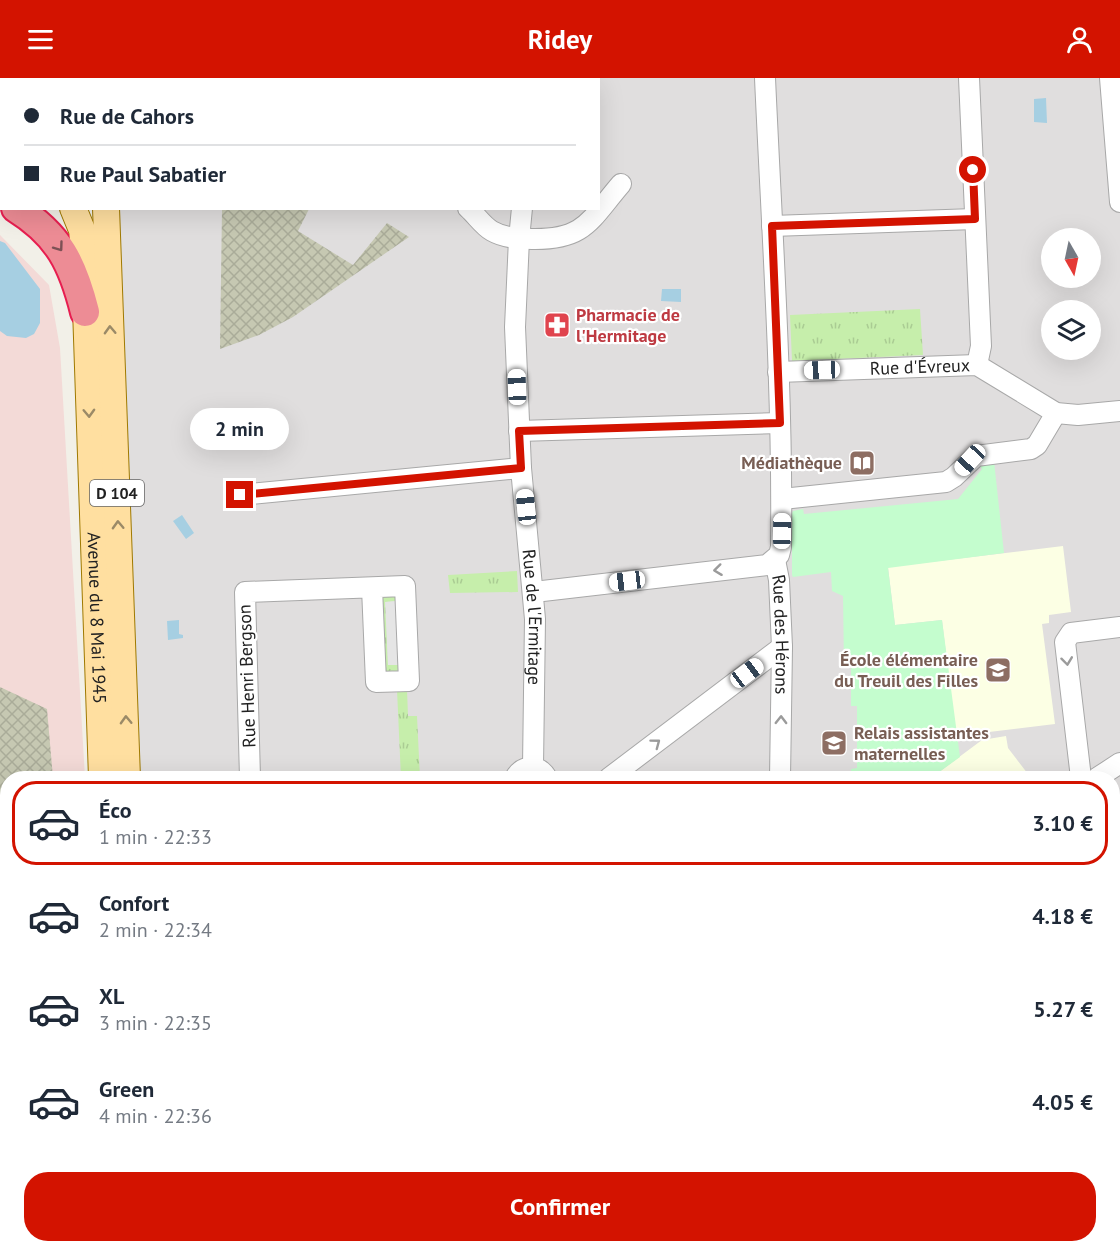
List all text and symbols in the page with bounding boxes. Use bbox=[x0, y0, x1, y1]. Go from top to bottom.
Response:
text: Ridey bbox=[528, 22, 592, 56]
icon: menu bbox=[24, 23, 57, 56]
icon: person bbox=[1063, 23, 1096, 56]
text: Rue de Cahors bbox=[60, 102, 194, 130]
route start bbox=[959, 156, 986, 183]
text: Rue Paul Sabatier bbox=[60, 160, 226, 188]
north arrow bbox=[1041, 228, 1101, 288]
map controls bbox=[1041, 228, 1101, 360]
one-way arrow bbox=[52, 240, 63, 251]
button: layers bbox=[1041, 300, 1101, 360]
place label: Pharmacie de l'Hermitage bbox=[576, 303, 680, 347]
pharmacy icon: Pharmacie de l'Hermitage bbox=[542, 310, 572, 340]
one-way arrow bbox=[104, 326, 117, 335]
street label: Rue d'Évreux bbox=[869, 353, 970, 380]
car bbox=[804, 360, 840, 380]
car bbox=[507, 369, 527, 405]
one-way arrow bbox=[82, 408, 95, 417]
callout: 2 min bbox=[190, 408, 290, 450]
text: 2 min bbox=[215, 416, 264, 442]
car bbox=[951, 441, 989, 479]
library icon: Médiathèque bbox=[847, 448, 877, 478]
place label: Médiathèque bbox=[741, 451, 842, 474]
road number: D 104 bbox=[90, 480, 144, 506]
route end bbox=[226, 481, 253, 508]
car bbox=[515, 488, 537, 526]
car bbox=[773, 513, 791, 549]
one-way arrow bbox=[112, 521, 125, 530]
street label: Avenue du 8 Mai 1945 bbox=[83, 532, 111, 704]
street label: Rue de l'Ermitage bbox=[518, 548, 547, 685]
one-way arrow bbox=[713, 563, 722, 576]
car bbox=[608, 570, 646, 592]
street label: Rue des Hérons bbox=[767, 572, 794, 695]
street label: Rue Henri Bergson bbox=[233, 604, 260, 748]
place label: École élémentaire du Treuil des Filles bbox=[834, 648, 978, 692]
car bbox=[727, 655, 767, 691]
school or university icon: École élémentaire du Treuil des Filles bbox=[983, 655, 1013, 685]
one-way arrow bbox=[1060, 657, 1073, 666]
one-way arrow bbox=[119, 716, 132, 725]
one-way arrow bbox=[775, 716, 787, 725]
place label: Relais assistantes maternelles bbox=[854, 721, 989, 765]
school or university icon: Relais assistantes maternelles bbox=[819, 728, 849, 758]
one-way arrow bbox=[649, 739, 660, 750]
icon: car bbox=[27, 796, 81, 850]
text: Éco bbox=[99, 796, 131, 824]
text: 3.10 € bbox=[1032, 809, 1093, 837]
text: 1 min · 22:33 bbox=[99, 824, 212, 850]
icon: car bbox=[27, 889, 81, 943]
text: Confort bbox=[99, 889, 169, 917]
text: 4.18 € bbox=[1032, 902, 1093, 930]
text: 2 min · 22:34 bbox=[99, 917, 212, 943]
icon: car bbox=[27, 982, 81, 1036]
text: XL bbox=[99, 982, 124, 1010]
text: 5.27 € bbox=[1033, 995, 1093, 1023]
text: 3 min · 22:35 bbox=[99, 1010, 212, 1036]
icon: car bbox=[27, 1075, 81, 1129]
text: Green bbox=[99, 1075, 154, 1103]
text: 4.05 € bbox=[1032, 1088, 1093, 1116]
text: 4 min · 22:36 bbox=[99, 1103, 212, 1129]
button: Confirmer bbox=[24, 1172, 1096, 1241]

